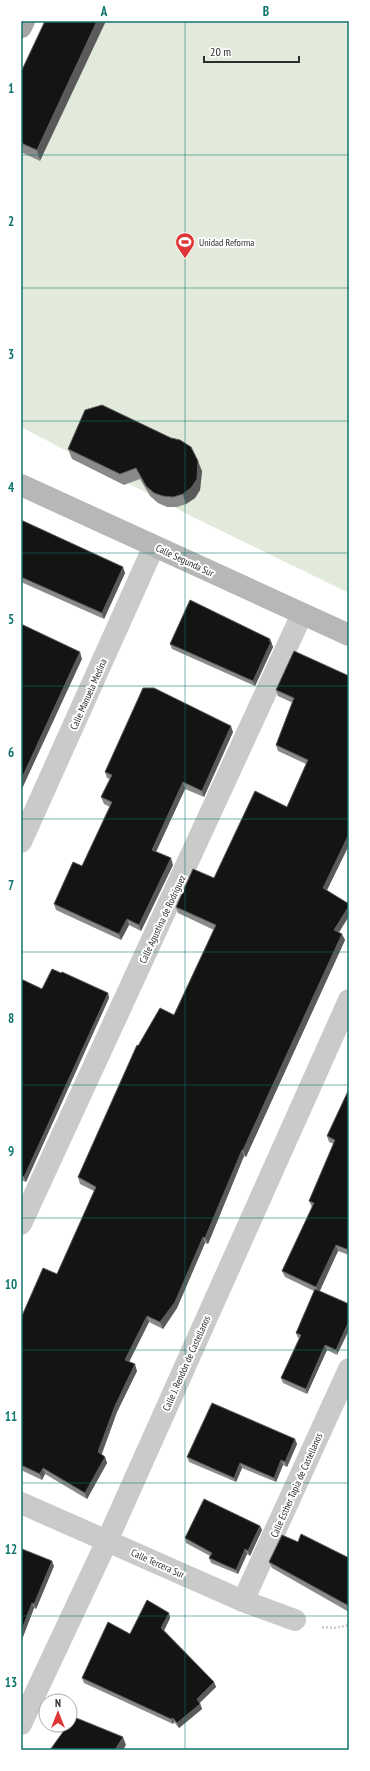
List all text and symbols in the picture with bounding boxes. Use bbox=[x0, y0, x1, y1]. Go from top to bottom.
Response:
text: A bbox=[100, 3, 108, 20]
text: B bbox=[263, 3, 269, 20]
scale bar bbox=[204, 38, 299, 64]
text: 20 m bbox=[210, 44, 231, 59]
text: 1 bbox=[8, 80, 14, 97]
text: 2 bbox=[8, 213, 14, 230]
sports icon: Unidad Reforma bbox=[174, 231, 196, 259]
place label: Unidad Reforma bbox=[199, 236, 254, 249]
text: 3 bbox=[8, 346, 14, 363]
text: 4 bbox=[8, 479, 15, 496]
street label: Calle Segunda Sur bbox=[154, 541, 216, 580]
text: 5 bbox=[8, 611, 14, 628]
street label: Calle Manuela Medina bbox=[67, 657, 110, 732]
text: 6 bbox=[8, 744, 14, 761]
street label: Calle Agustina de Rodríguez bbox=[136, 873, 189, 965]
text: 7 bbox=[8, 877, 14, 894]
text: 8 bbox=[8, 1010, 14, 1027]
text: 9 bbox=[8, 1143, 14, 1160]
text: 10 bbox=[5, 1276, 17, 1293]
street label: Calle J. Rendón de Castellanos bbox=[160, 1313, 214, 1413]
text: 11 bbox=[5, 1408, 17, 1425]
street label: Calle Esther Tapia de Castellanos bbox=[268, 1430, 326, 1540]
text: 12 bbox=[5, 1541, 17, 1558]
street label: Calle Tercera Sur bbox=[129, 1546, 187, 1581]
text: 13 bbox=[5, 1674, 17, 1691]
north arrow bbox=[38, 1693, 78, 1733]
text: N bbox=[55, 1696, 61, 1710]

